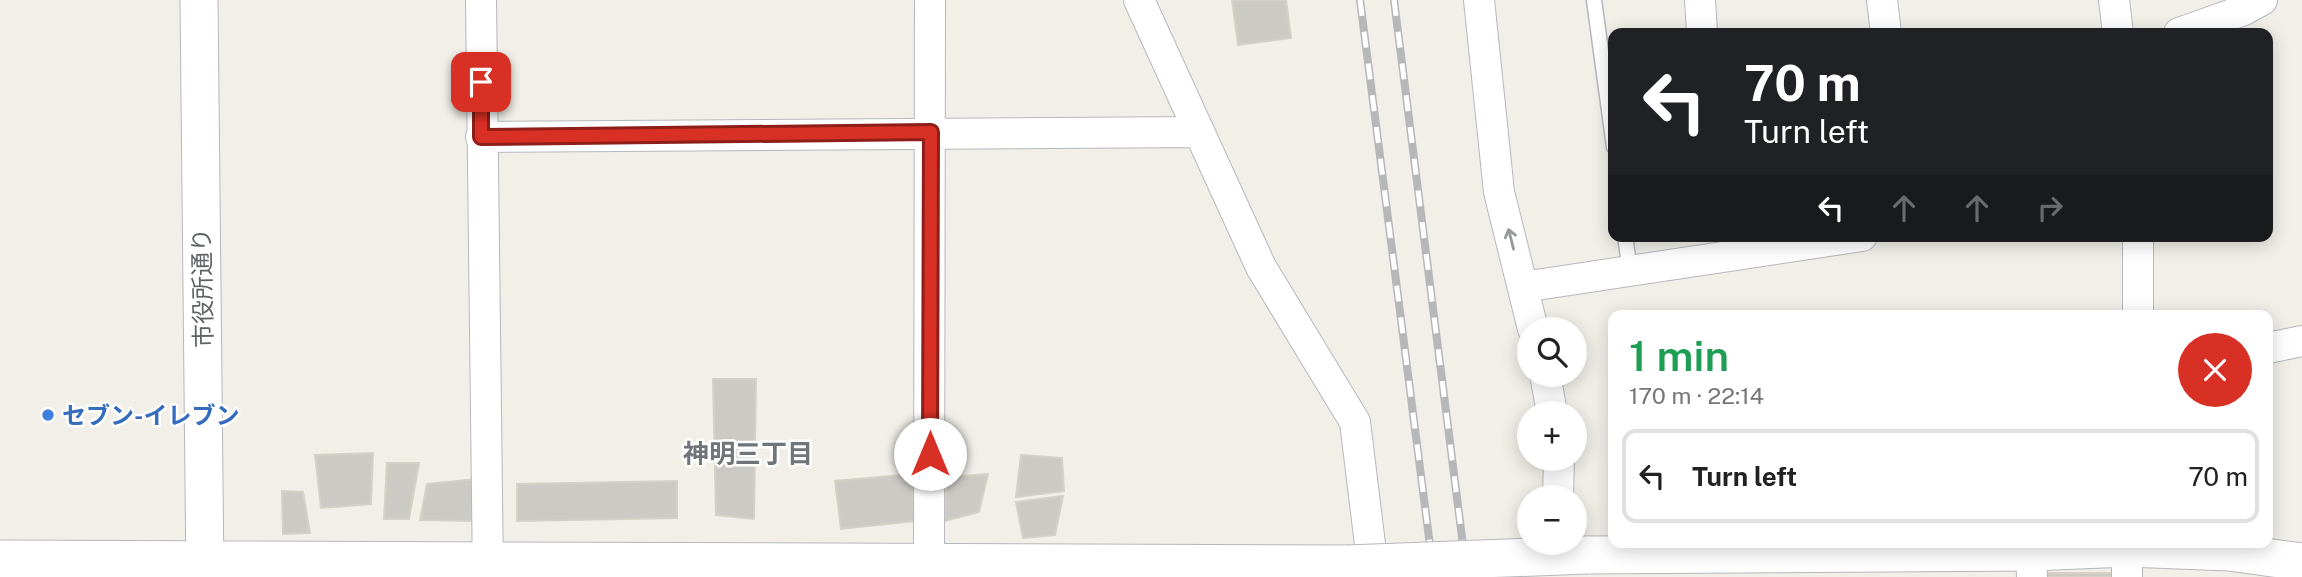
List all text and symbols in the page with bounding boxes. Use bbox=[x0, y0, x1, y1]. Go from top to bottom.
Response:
pin bbox=[451, 52, 511, 112]
text: 70 m bbox=[1744, 54, 1861, 112]
icon: left bbox=[1629, 56, 1720, 147]
icon: arrive bbox=[462, 63, 500, 101]
text: Turn left bbox=[1744, 113, 1869, 150]
icon: left bbox=[1812, 189, 1850, 227]
icon: ahead bbox=[1885, 189, 1923, 227]
icon: ahead bbox=[1958, 189, 1996, 227]
icon: right bbox=[2031, 189, 2069, 227]
street label: 市役所通り bbox=[187, 228, 217, 348]
one-way arrow bbox=[1504, 228, 1517, 251]
map controls bbox=[1517, 317, 1587, 555]
button: search bbox=[1517, 317, 1587, 387]
text: 1 min bbox=[1629, 331, 1729, 380]
button: close bbox=[2178, 333, 2252, 407]
text: 170 m · 22:14 bbox=[1629, 382, 1764, 409]
place label: セブン-イレブン bbox=[62, 401, 239, 429]
button: + bbox=[1517, 401, 1587, 471]
marker: セブン-イレブン bbox=[40, 407, 56, 423]
position arrow bbox=[893, 417, 967, 491]
district label: 神明三丁目 bbox=[683, 438, 813, 469]
icon: left bbox=[1633, 457, 1671, 495]
text: Turn left bbox=[1692, 461, 1797, 492]
text: 70 m bbox=[2188, 461, 2248, 492]
button: − bbox=[1517, 485, 1587, 555]

